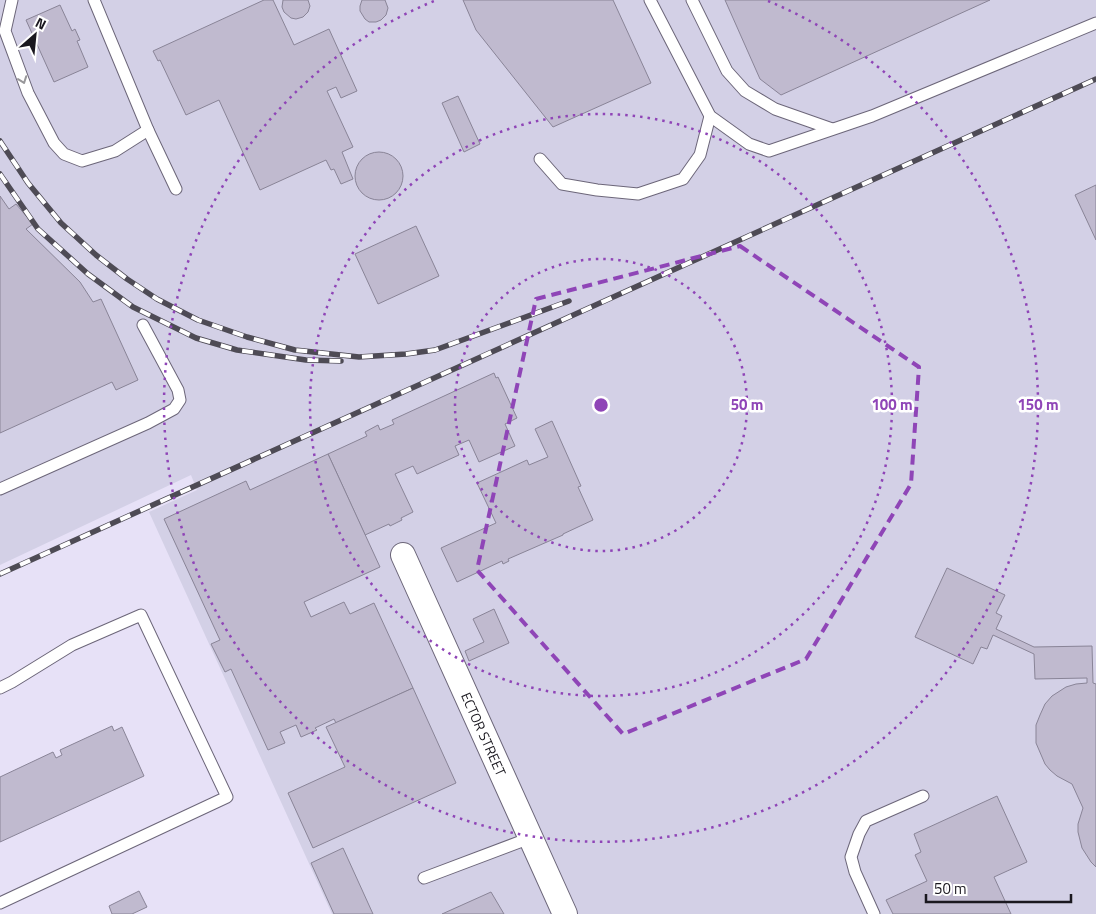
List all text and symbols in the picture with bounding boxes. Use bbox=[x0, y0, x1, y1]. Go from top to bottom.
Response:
north arrow bbox=[10, 10, 60, 60]
text: N bbox=[32, 11, 50, 35]
one-way arrow bbox=[17, 75, 27, 84]
text: 50 m bbox=[731, 393, 763, 416]
text: 100 m bbox=[871, 393, 913, 416]
text: 150 m bbox=[1017, 393, 1059, 416]
centre of rings bbox=[592, 396, 610, 414]
street label: ECTOR STREET bbox=[456, 689, 512, 780]
scale bar bbox=[926, 872, 1071, 904]
text: 50 m bbox=[934, 877, 967, 900]

